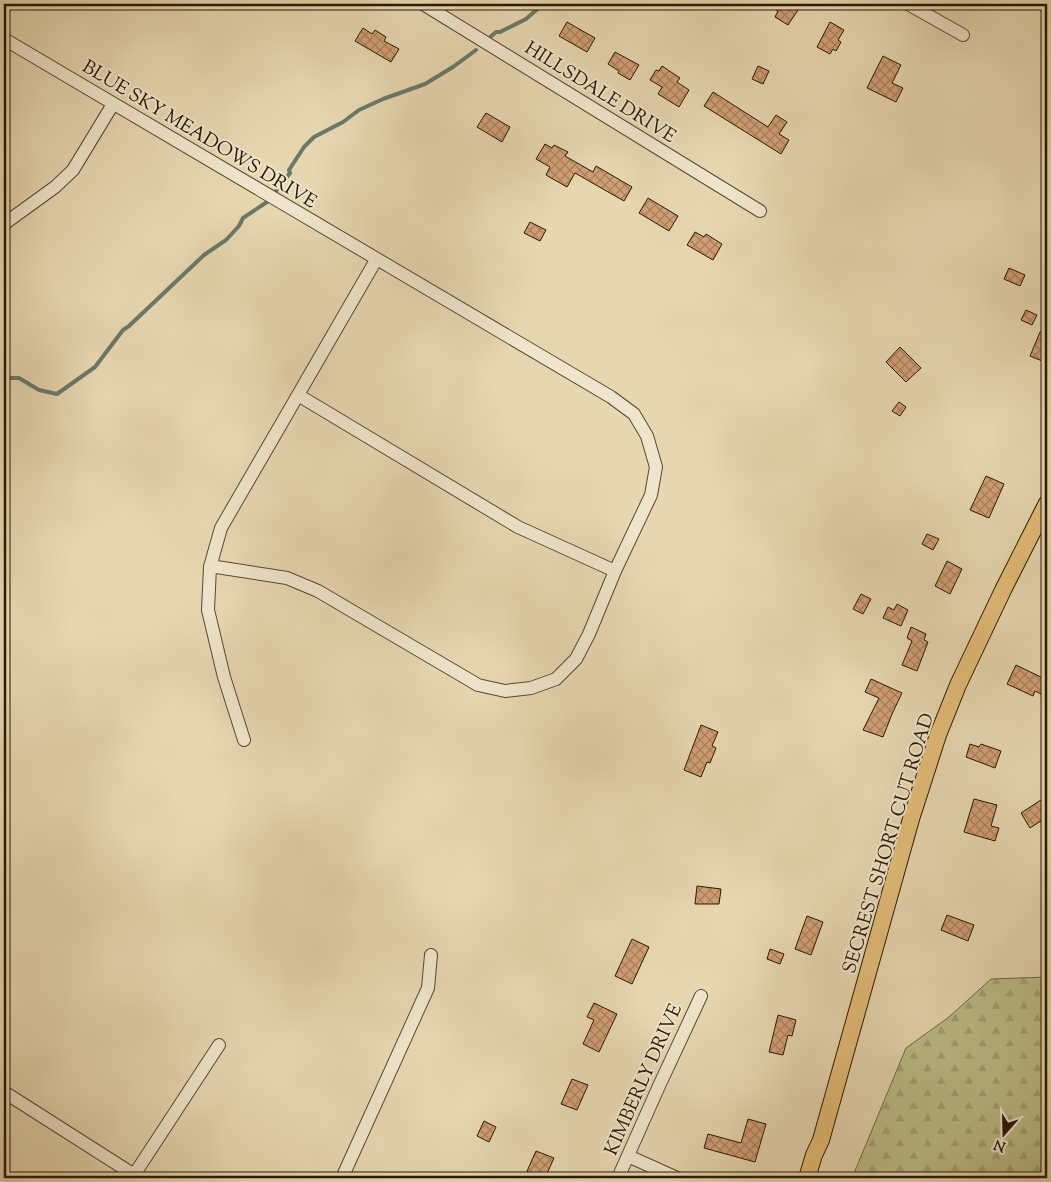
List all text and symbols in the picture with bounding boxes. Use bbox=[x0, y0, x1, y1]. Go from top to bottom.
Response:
street label: HILLSDALE DRIVE bbox=[519, 36, 681, 151]
street label: BLUE SKY MEADOWS DRIVE bbox=[76, 54, 321, 216]
street label: SECREST SHORT CUT ROAD bbox=[837, 710, 942, 977]
street label: KIMBERLY DRIVE bbox=[599, 999, 690, 1160]
north arrow bbox=[978, 1110, 1028, 1160]
text: N bbox=[992, 1133, 1009, 1156]

